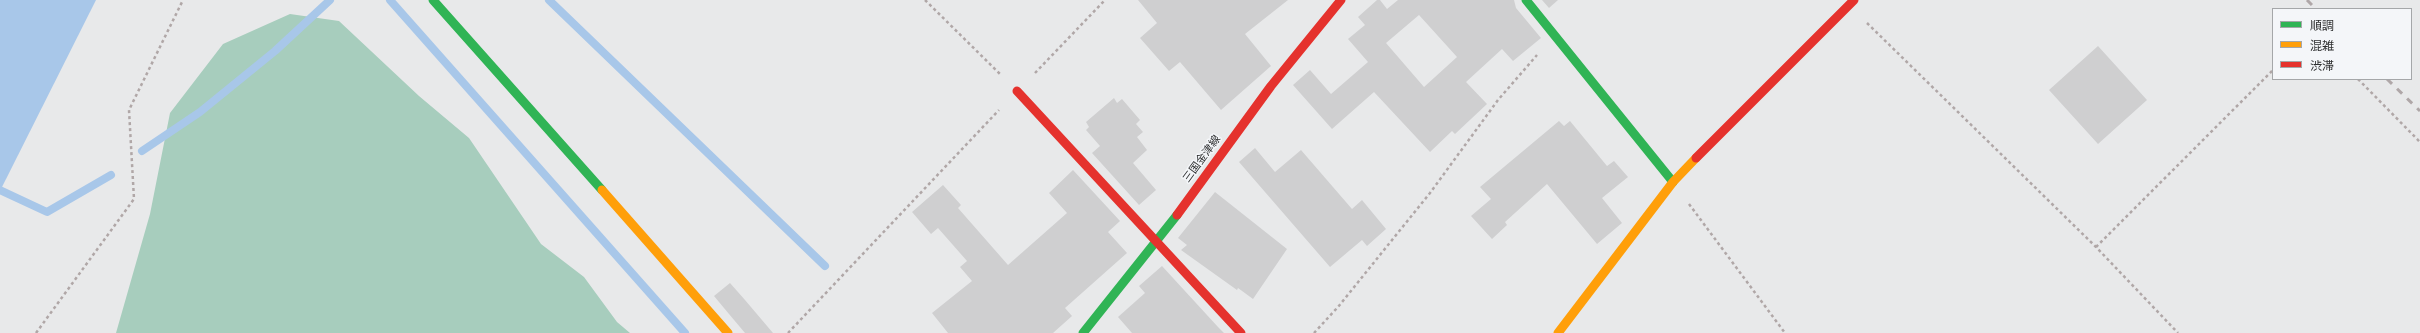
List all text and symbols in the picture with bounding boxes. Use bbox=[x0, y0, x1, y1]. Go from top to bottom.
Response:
legend bbox=[2272, 8, 2412, 80]
text: 順調 bbox=[2310, 18, 2334, 33]
text: 混雑 bbox=[2310, 38, 2334, 53]
text: 渋滞 bbox=[2310, 58, 2334, 73]
street label: 三国金津線 bbox=[1180, 133, 1224, 185]

